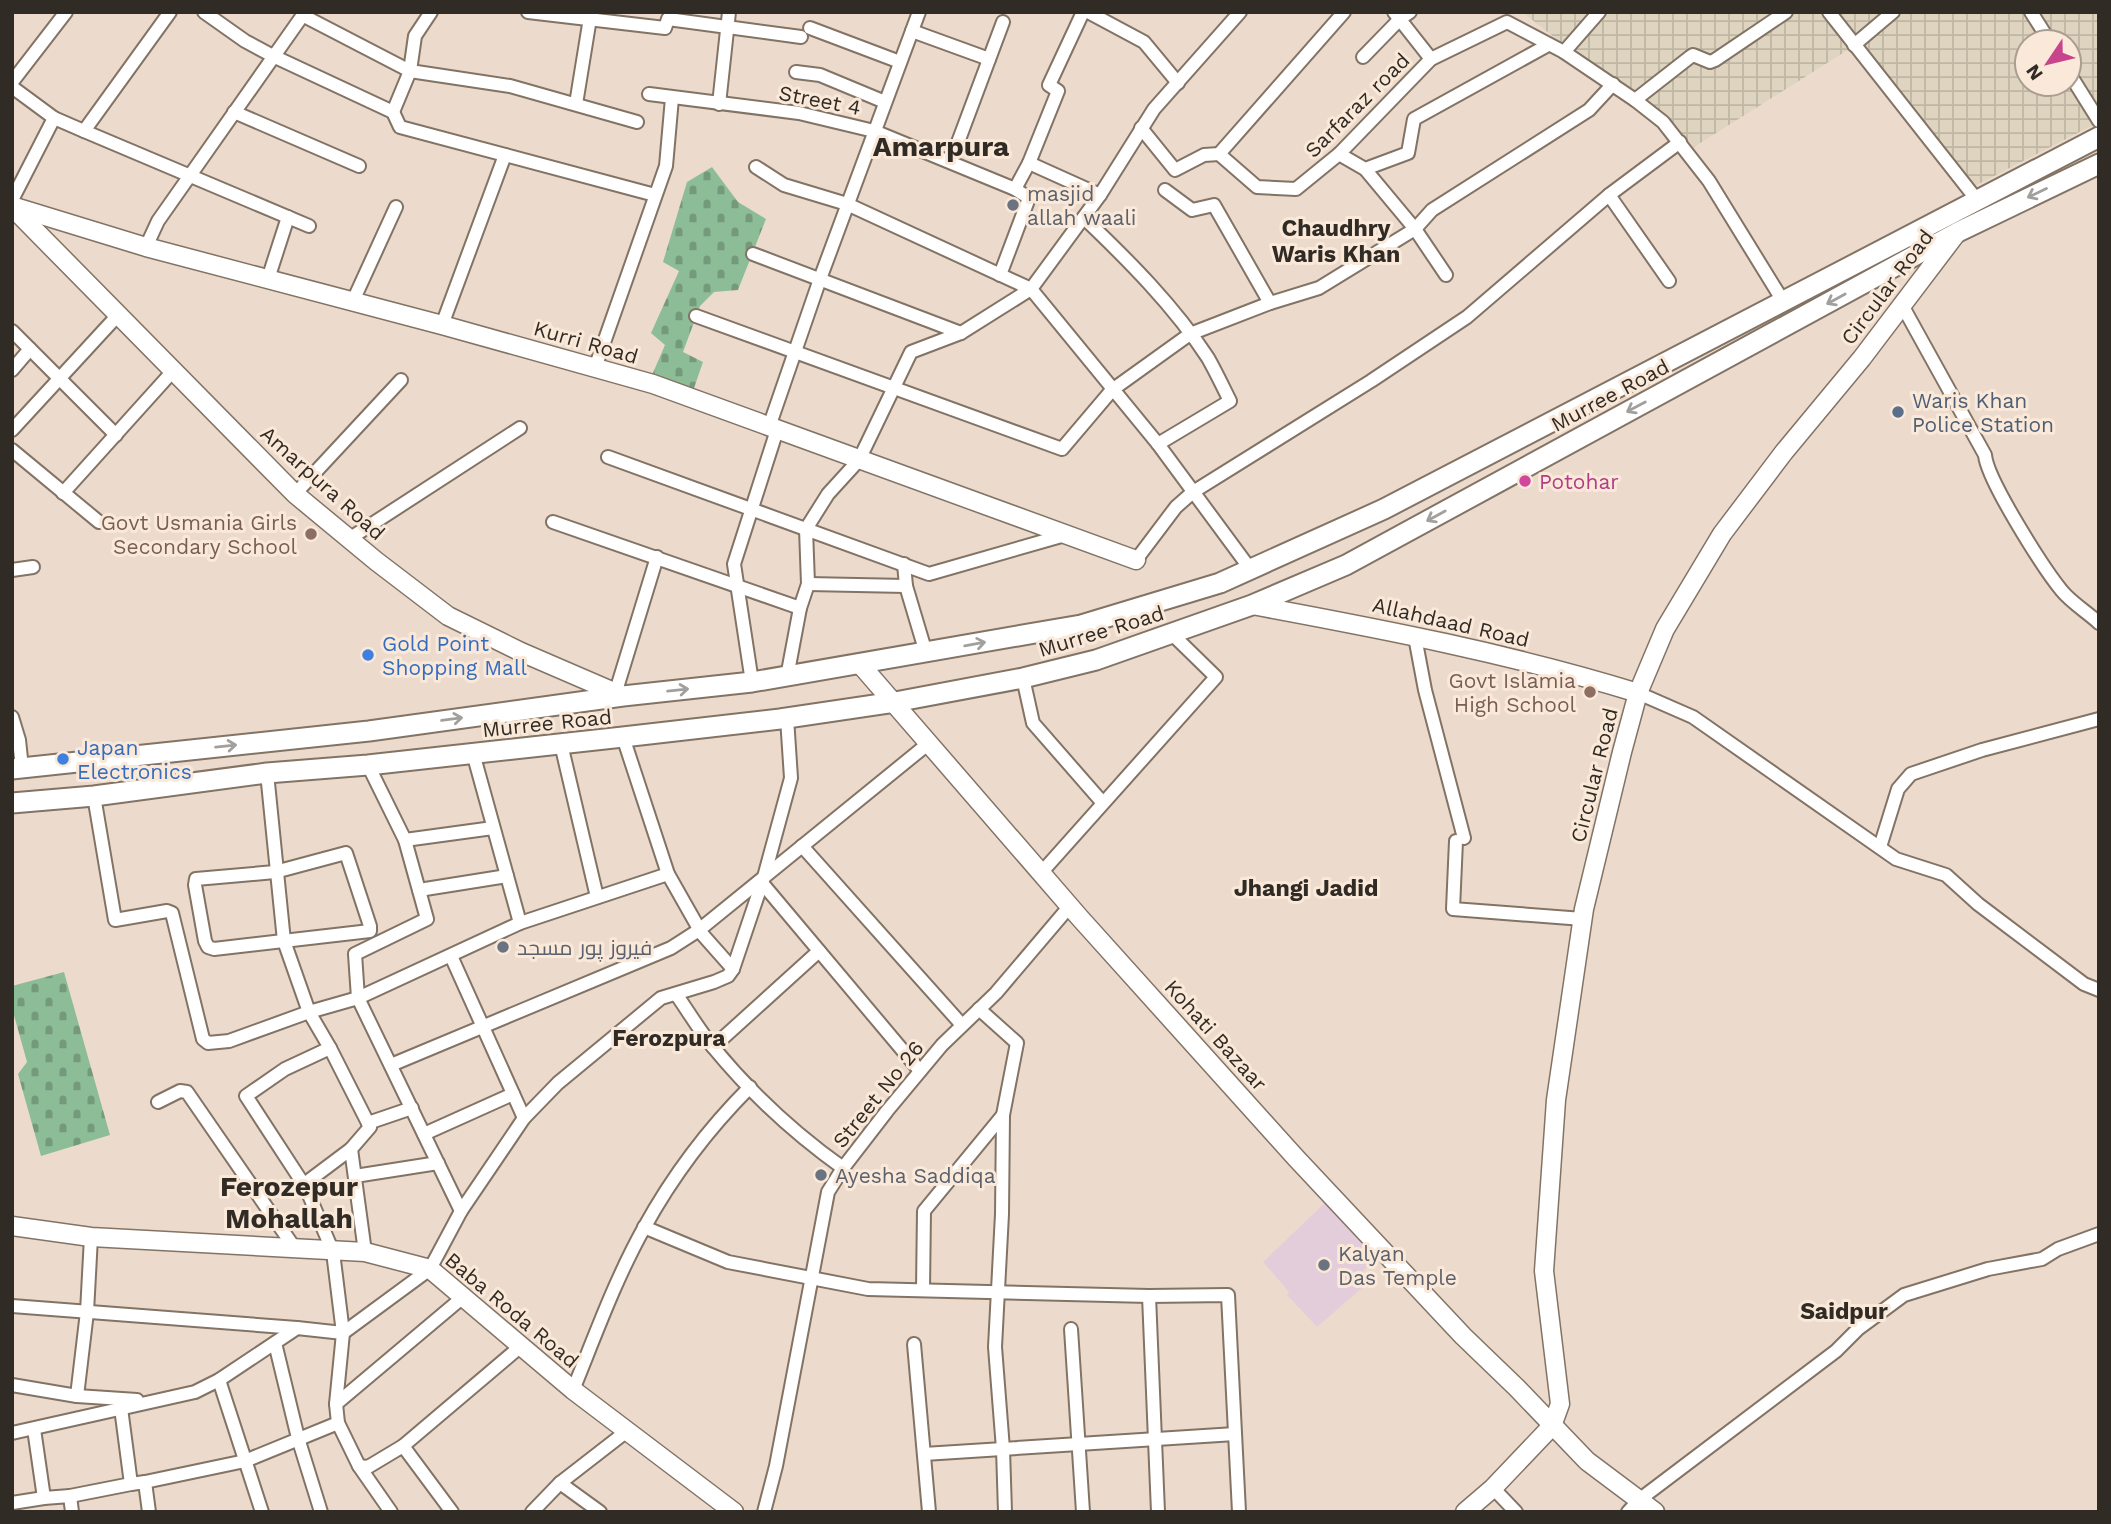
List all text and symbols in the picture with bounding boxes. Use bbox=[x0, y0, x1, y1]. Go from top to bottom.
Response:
north arrow bbox=[2013, 28, 2083, 98]
street label: Sarfaraz road bbox=[1299, 47, 1415, 163]
text: N bbox=[2021, 60, 2048, 85]
street label: Street 4 bbox=[777, 80, 863, 120]
district label: Amarpura bbox=[873, 130, 1010, 163]
place label: masjid allah waali bbox=[1027, 181, 1136, 230]
one-way arrow bbox=[2027, 187, 2048, 201]
marker: masjid allah waali bbox=[1005, 197, 1021, 213]
district label: Chaudhry Waris Khan bbox=[1272, 215, 1400, 268]
street label: Circular Road bbox=[1836, 224, 1938, 350]
one-way arrow bbox=[1826, 293, 1847, 306]
street label: Kurri Road bbox=[531, 315, 641, 369]
street label: Murree Road bbox=[1547, 353, 1673, 437]
place label: Waris Khan Police Station bbox=[1912, 388, 2054, 437]
one-way arrow bbox=[1626, 401, 1647, 414]
marker: Waris Khan Police Station bbox=[1890, 404, 1906, 420]
street label: Amarpura Road bbox=[256, 421, 390, 545]
place label: Potohar bbox=[1539, 469, 1619, 494]
marker: Potohar bbox=[1517, 473, 1533, 489]
place label: Govt Usmania Girls Secondary School bbox=[101, 510, 298, 559]
one-way arrow bbox=[1426, 510, 1447, 523]
marker: Govt Usmania Girls Secondary School bbox=[303, 526, 319, 542]
street label: Allahdaad Road bbox=[1370, 592, 1532, 652]
street label: Murree Road bbox=[1035, 600, 1167, 662]
place label: Gold Point Shopping Mall bbox=[382, 631, 527, 680]
one-way arrow bbox=[963, 637, 986, 651]
marker: Gold Point Shopping Mall bbox=[360, 647, 376, 663]
place label: Govt Islamia High School bbox=[1448, 668, 1577, 717]
one-way arrow bbox=[666, 683, 689, 696]
marker: Govt Islamia High School bbox=[1582, 684, 1598, 700]
street label: Murree Road bbox=[481, 704, 613, 742]
street label: Circular Road bbox=[1565, 705, 1623, 845]
one-way arrow bbox=[440, 712, 463, 725]
place label: Japan Electronics bbox=[77, 735, 192, 784]
one-way arrow bbox=[214, 740, 237, 753]
marker: Japan Electronics bbox=[55, 751, 71, 767]
district label: Jhangi Jadid bbox=[1234, 875, 1378, 902]
place label: فیروز پور مسجد bbox=[517, 935, 652, 962]
marker: فیروز پور مسجد bbox=[495, 939, 511, 955]
street label: Kohati Bazaar bbox=[1160, 974, 1273, 1096]
district label: Ferozpura bbox=[612, 1025, 726, 1052]
street label: Street No 26 bbox=[827, 1035, 929, 1153]
place label: Ayesha Saddiqa bbox=[835, 1163, 996, 1188]
marker: Ayesha Saddiqa bbox=[813, 1167, 829, 1183]
district label: Ferozepur Mohallah bbox=[220, 1170, 358, 1235]
place label: Kalyan Das Temple bbox=[1338, 1241, 1457, 1290]
street label: Baba Roda Road bbox=[440, 1247, 584, 1373]
marker: Kalyan Das Temple bbox=[1316, 1257, 1332, 1273]
district label: Saidpur bbox=[1800, 1298, 1888, 1325]

